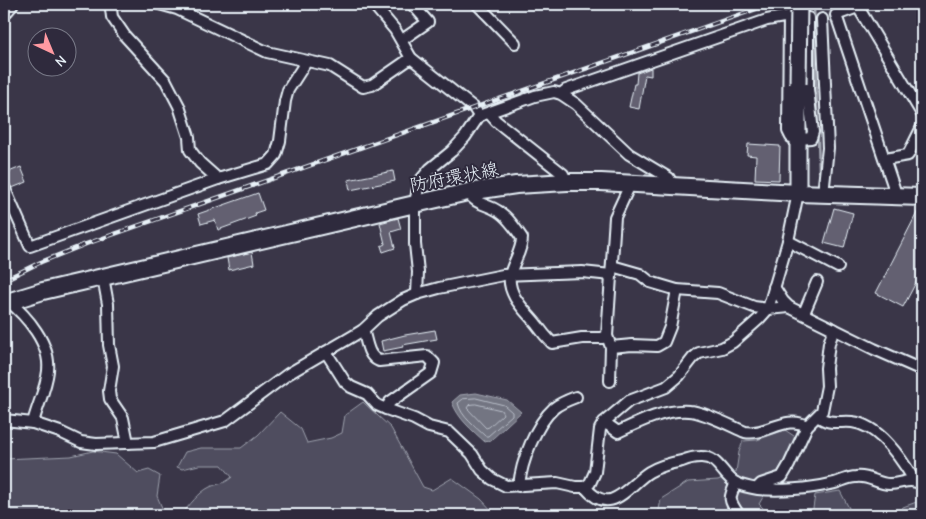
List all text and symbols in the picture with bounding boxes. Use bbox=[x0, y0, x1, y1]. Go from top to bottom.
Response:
north arrow bbox=[28, 28, 78, 78]
text: N bbox=[51, 52, 70, 70]
street label: 防府環状線 bbox=[408, 159, 500, 196]

